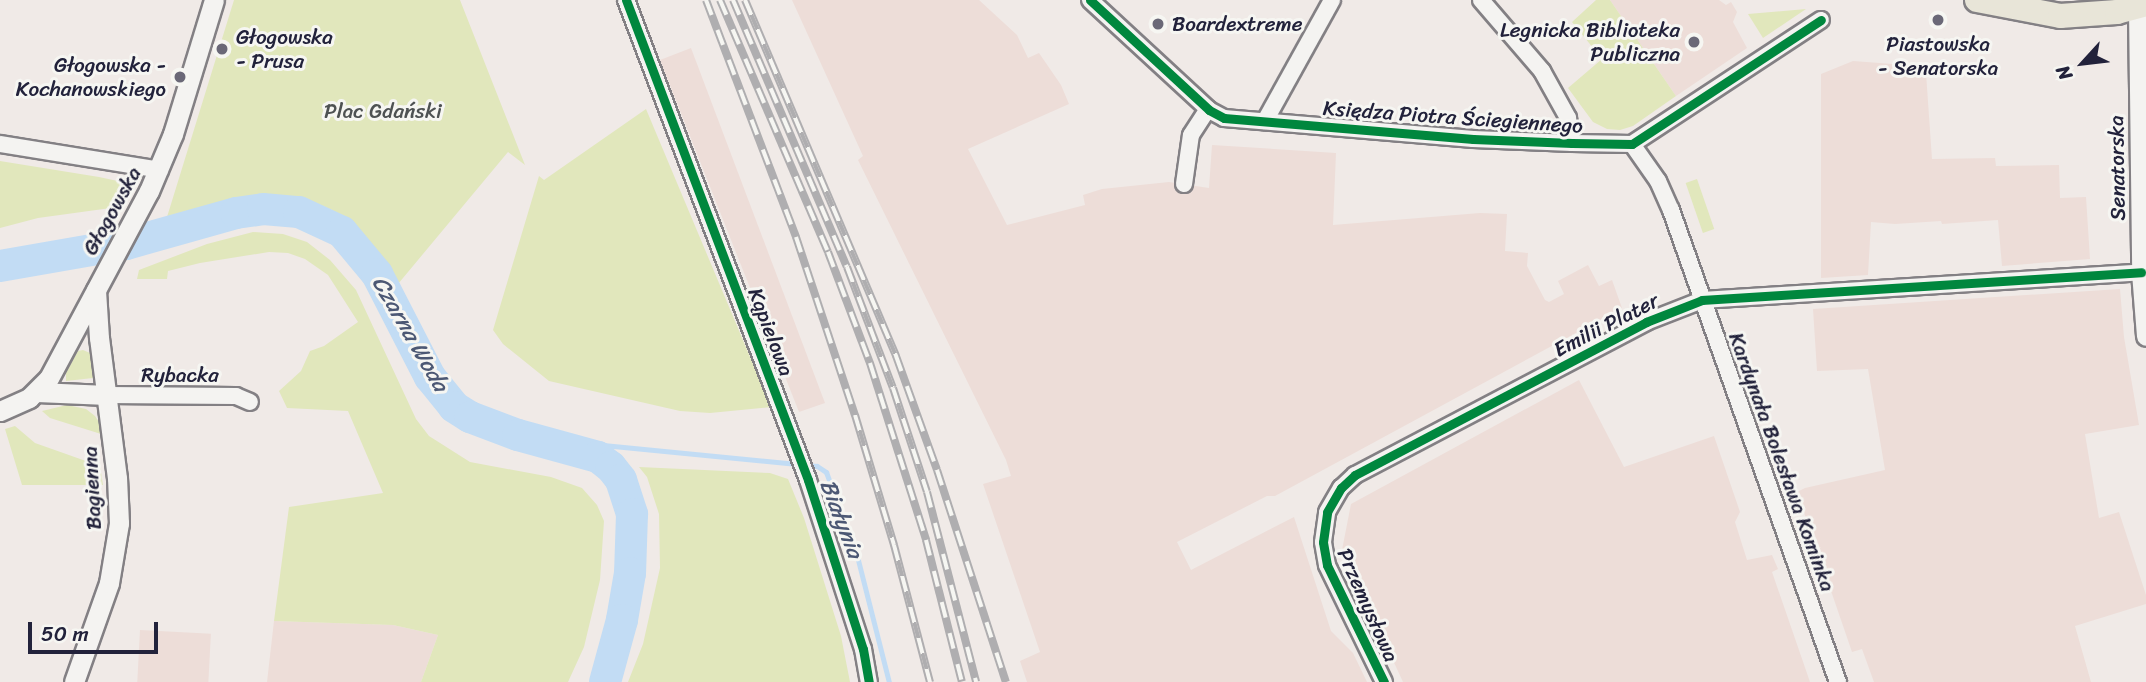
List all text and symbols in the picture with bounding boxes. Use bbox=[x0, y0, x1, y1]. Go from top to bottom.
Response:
place label: Boardextreme bbox=[1172, 11, 1302, 37]
marker: Piastowska - Senatorska bbox=[1930, 12, 1946, 28]
marker: Boardextreme bbox=[1150, 16, 1166, 32]
place label: Legnicka Biblioteka Publiczna bbox=[1500, 17, 1680, 67]
place label: Głogowska - Prusa bbox=[236, 24, 333, 74]
north arrow bbox=[2048, 28, 2118, 98]
place label: Piastowska - Senatorska bbox=[1878, 31, 1998, 81]
marker: Legnicka Biblioteka Publiczna bbox=[1686, 34, 1702, 50]
marker: Głogowska - Prusa bbox=[214, 41, 230, 57]
place label: Głogowska - Kochanowskiego bbox=[16, 52, 166, 102]
text: N bbox=[2046, 59, 2082, 86]
marker: Głogowska - Kochanowskiego bbox=[172, 69, 188, 85]
street label: Księdza Piotra Ściegiennego bbox=[1322, 95, 1584, 139]
park label: Plac Gdański bbox=[324, 98, 442, 124]
street label: Senatorska bbox=[2103, 115, 2131, 221]
street label: Głogowska bbox=[78, 163, 146, 259]
water label: Czarna Woda bbox=[366, 271, 454, 397]
street label: Kąpielowa bbox=[743, 284, 799, 380]
street label: Emilii Plater bbox=[1549, 288, 1663, 362]
street label: Kardynała Bolesława Kominka bbox=[1723, 328, 1841, 596]
street label: Rybacka bbox=[141, 362, 219, 388]
street label: Bagienna bbox=[77, 446, 107, 530]
water label: Białynia bbox=[813, 476, 869, 562]
street label: Przemysłowa bbox=[1332, 544, 1404, 666]
scale bar bbox=[32, 608, 161, 652]
text: 50 m bbox=[41, 615, 89, 653]

